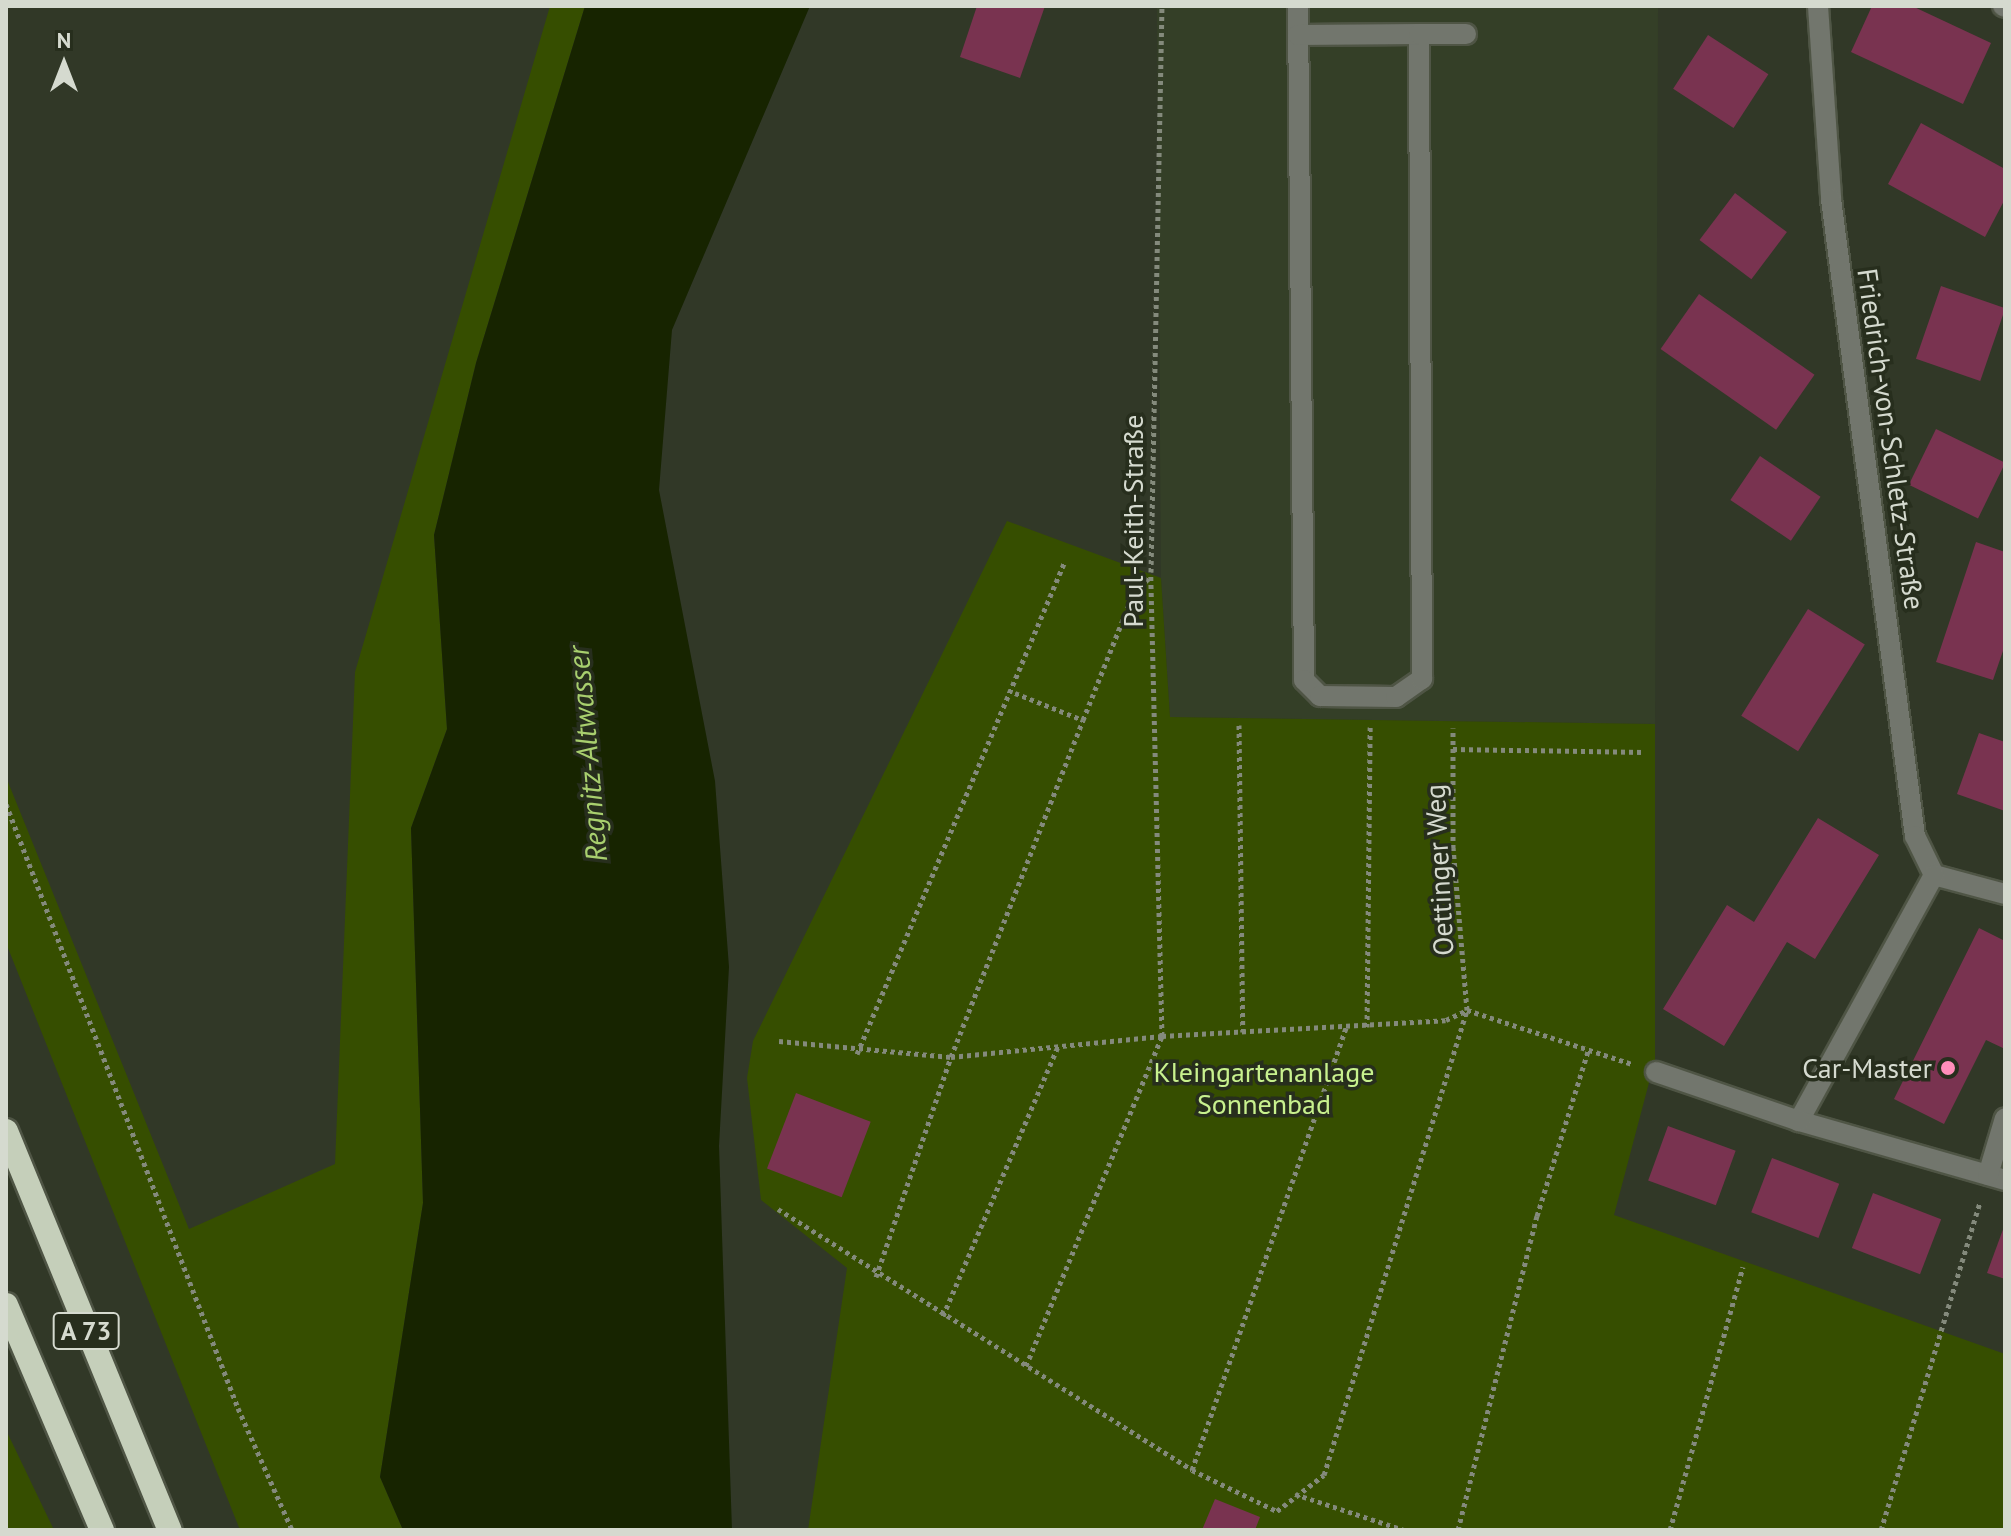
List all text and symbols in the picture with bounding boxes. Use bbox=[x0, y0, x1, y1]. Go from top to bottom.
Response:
north arrow bbox=[24, 24, 104, 104]
text: N bbox=[57, 26, 71, 54]
street label: Friedrich-von-Schletz-Straße bbox=[1850, 266, 1932, 612]
street label: Paul-Keith-Straße bbox=[1116, 415, 1150, 627]
water label: Regnitz-Altwasser bbox=[560, 645, 614, 863]
street label: Oettinger Weg bbox=[1418, 783, 1460, 957]
place label: Car-Master bbox=[1802, 1051, 1932, 1085]
park label: Kleingartenanlage Sonnenbad bbox=[1154, 1055, 1374, 1121]
marker: Car-Master bbox=[1939, 1059, 1957, 1077]
road number: A 73 bbox=[52, 1309, 120, 1353]

